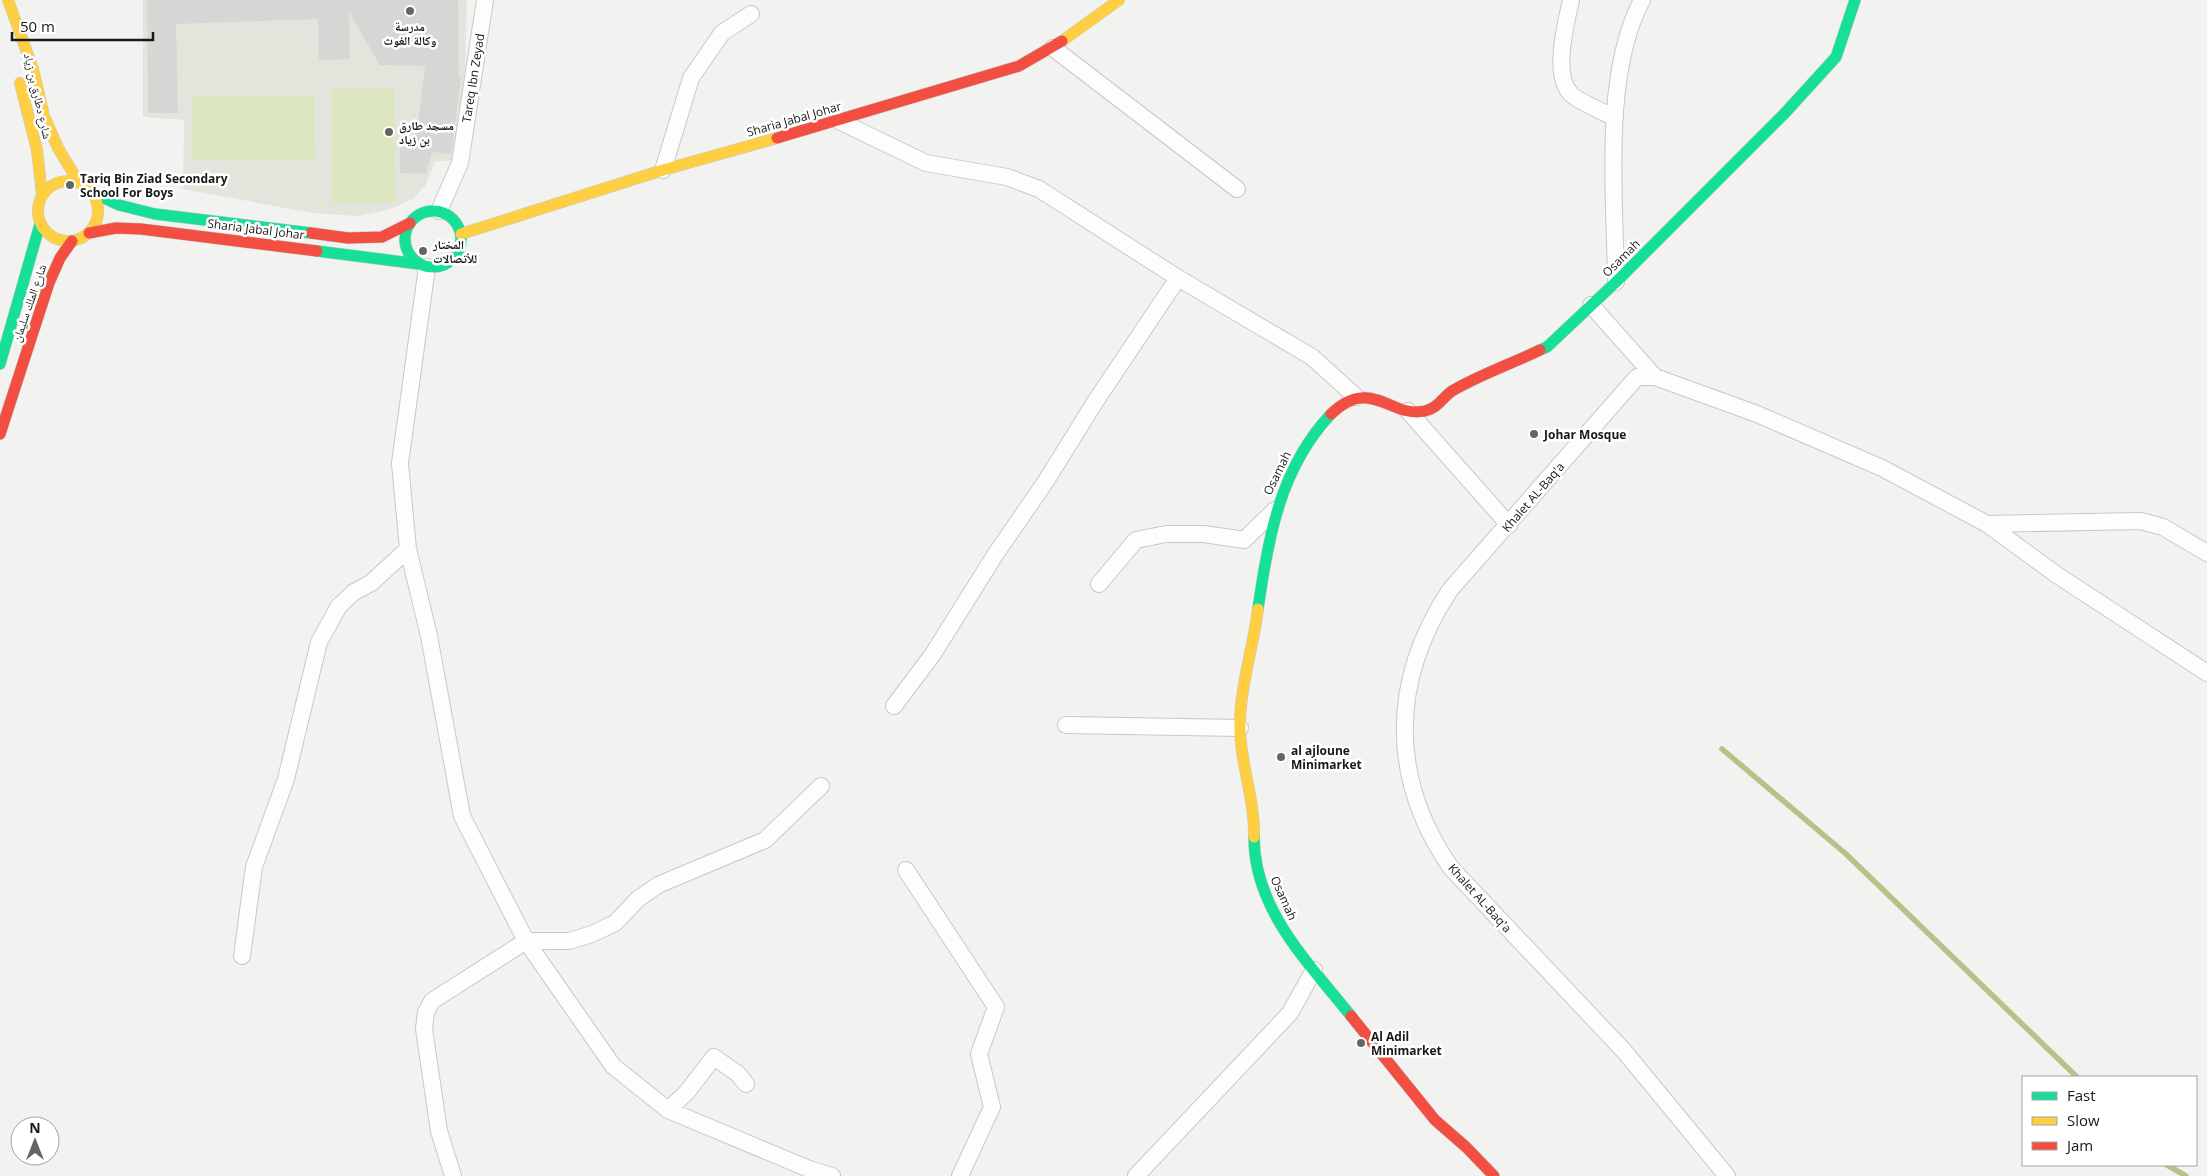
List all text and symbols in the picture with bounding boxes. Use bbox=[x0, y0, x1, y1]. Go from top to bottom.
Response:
marker: مدرسة وكالة الغوث bbox=[404, 5, 416, 17]
scale bar bbox=[12, 10, 154, 42]
text: 50 m bbox=[20, 16, 55, 36]
place label: مدرسة وكالة الغوث bbox=[384, 18, 437, 49]
street label: Tareq Ibn Zeyad bbox=[458, 32, 488, 124]
street label: شارع دطارق بن زياد bbox=[20, 51, 56, 141]
street label: Sharia Jabal Johar bbox=[745, 97, 843, 141]
place label: مسجد طارق بن زياد bbox=[399, 117, 454, 148]
marker: مسجد طارق بن زياد bbox=[383, 126, 395, 138]
place label: Tariq Bin Ziad Secondary School For Boys bbox=[80, 170, 228, 201]
marker: Tariq Bin Ziad Secondary School For Boys bbox=[64, 179, 76, 191]
street label: Sharia Jabal Johar bbox=[206, 215, 306, 243]
street label: Osamah bbox=[1598, 235, 1644, 281]
place label: المختار للأتصالات bbox=[432, 236, 477, 267]
marker: المختار للأتصالات bbox=[417, 245, 429, 257]
street label: شارع الملك سليمان bbox=[8, 262, 50, 344]
place label: Johar Mosque bbox=[1543, 426, 1626, 443]
marker: Johar Mosque bbox=[1528, 428, 1540, 440]
street label: Osamah bbox=[1259, 448, 1295, 498]
street label: Khalet AL-Baq'a bbox=[1498, 458, 1568, 536]
place label: al ajloune Minimarket bbox=[1291, 742, 1362, 773]
marker: al ajloune Minimarket bbox=[1275, 751, 1287, 763]
street label: Khalet AL-Baq'a bbox=[1444, 860, 1516, 936]
street label: Osamah bbox=[1267, 873, 1301, 923]
place label: Al Adil Minimarket bbox=[1371, 1028, 1442, 1059]
marker: Al Adil Minimarket bbox=[1355, 1037, 1367, 1049]
legend bbox=[2022, 1076, 2197, 1166]
text: Fast bbox=[2067, 1085, 2096, 1105]
text: Slow bbox=[2067, 1110, 2100, 1130]
north arrow bbox=[10, 1116, 60, 1166]
text: N bbox=[29, 1118, 41, 1137]
text: Jam bbox=[2065, 1135, 2093, 1155]

